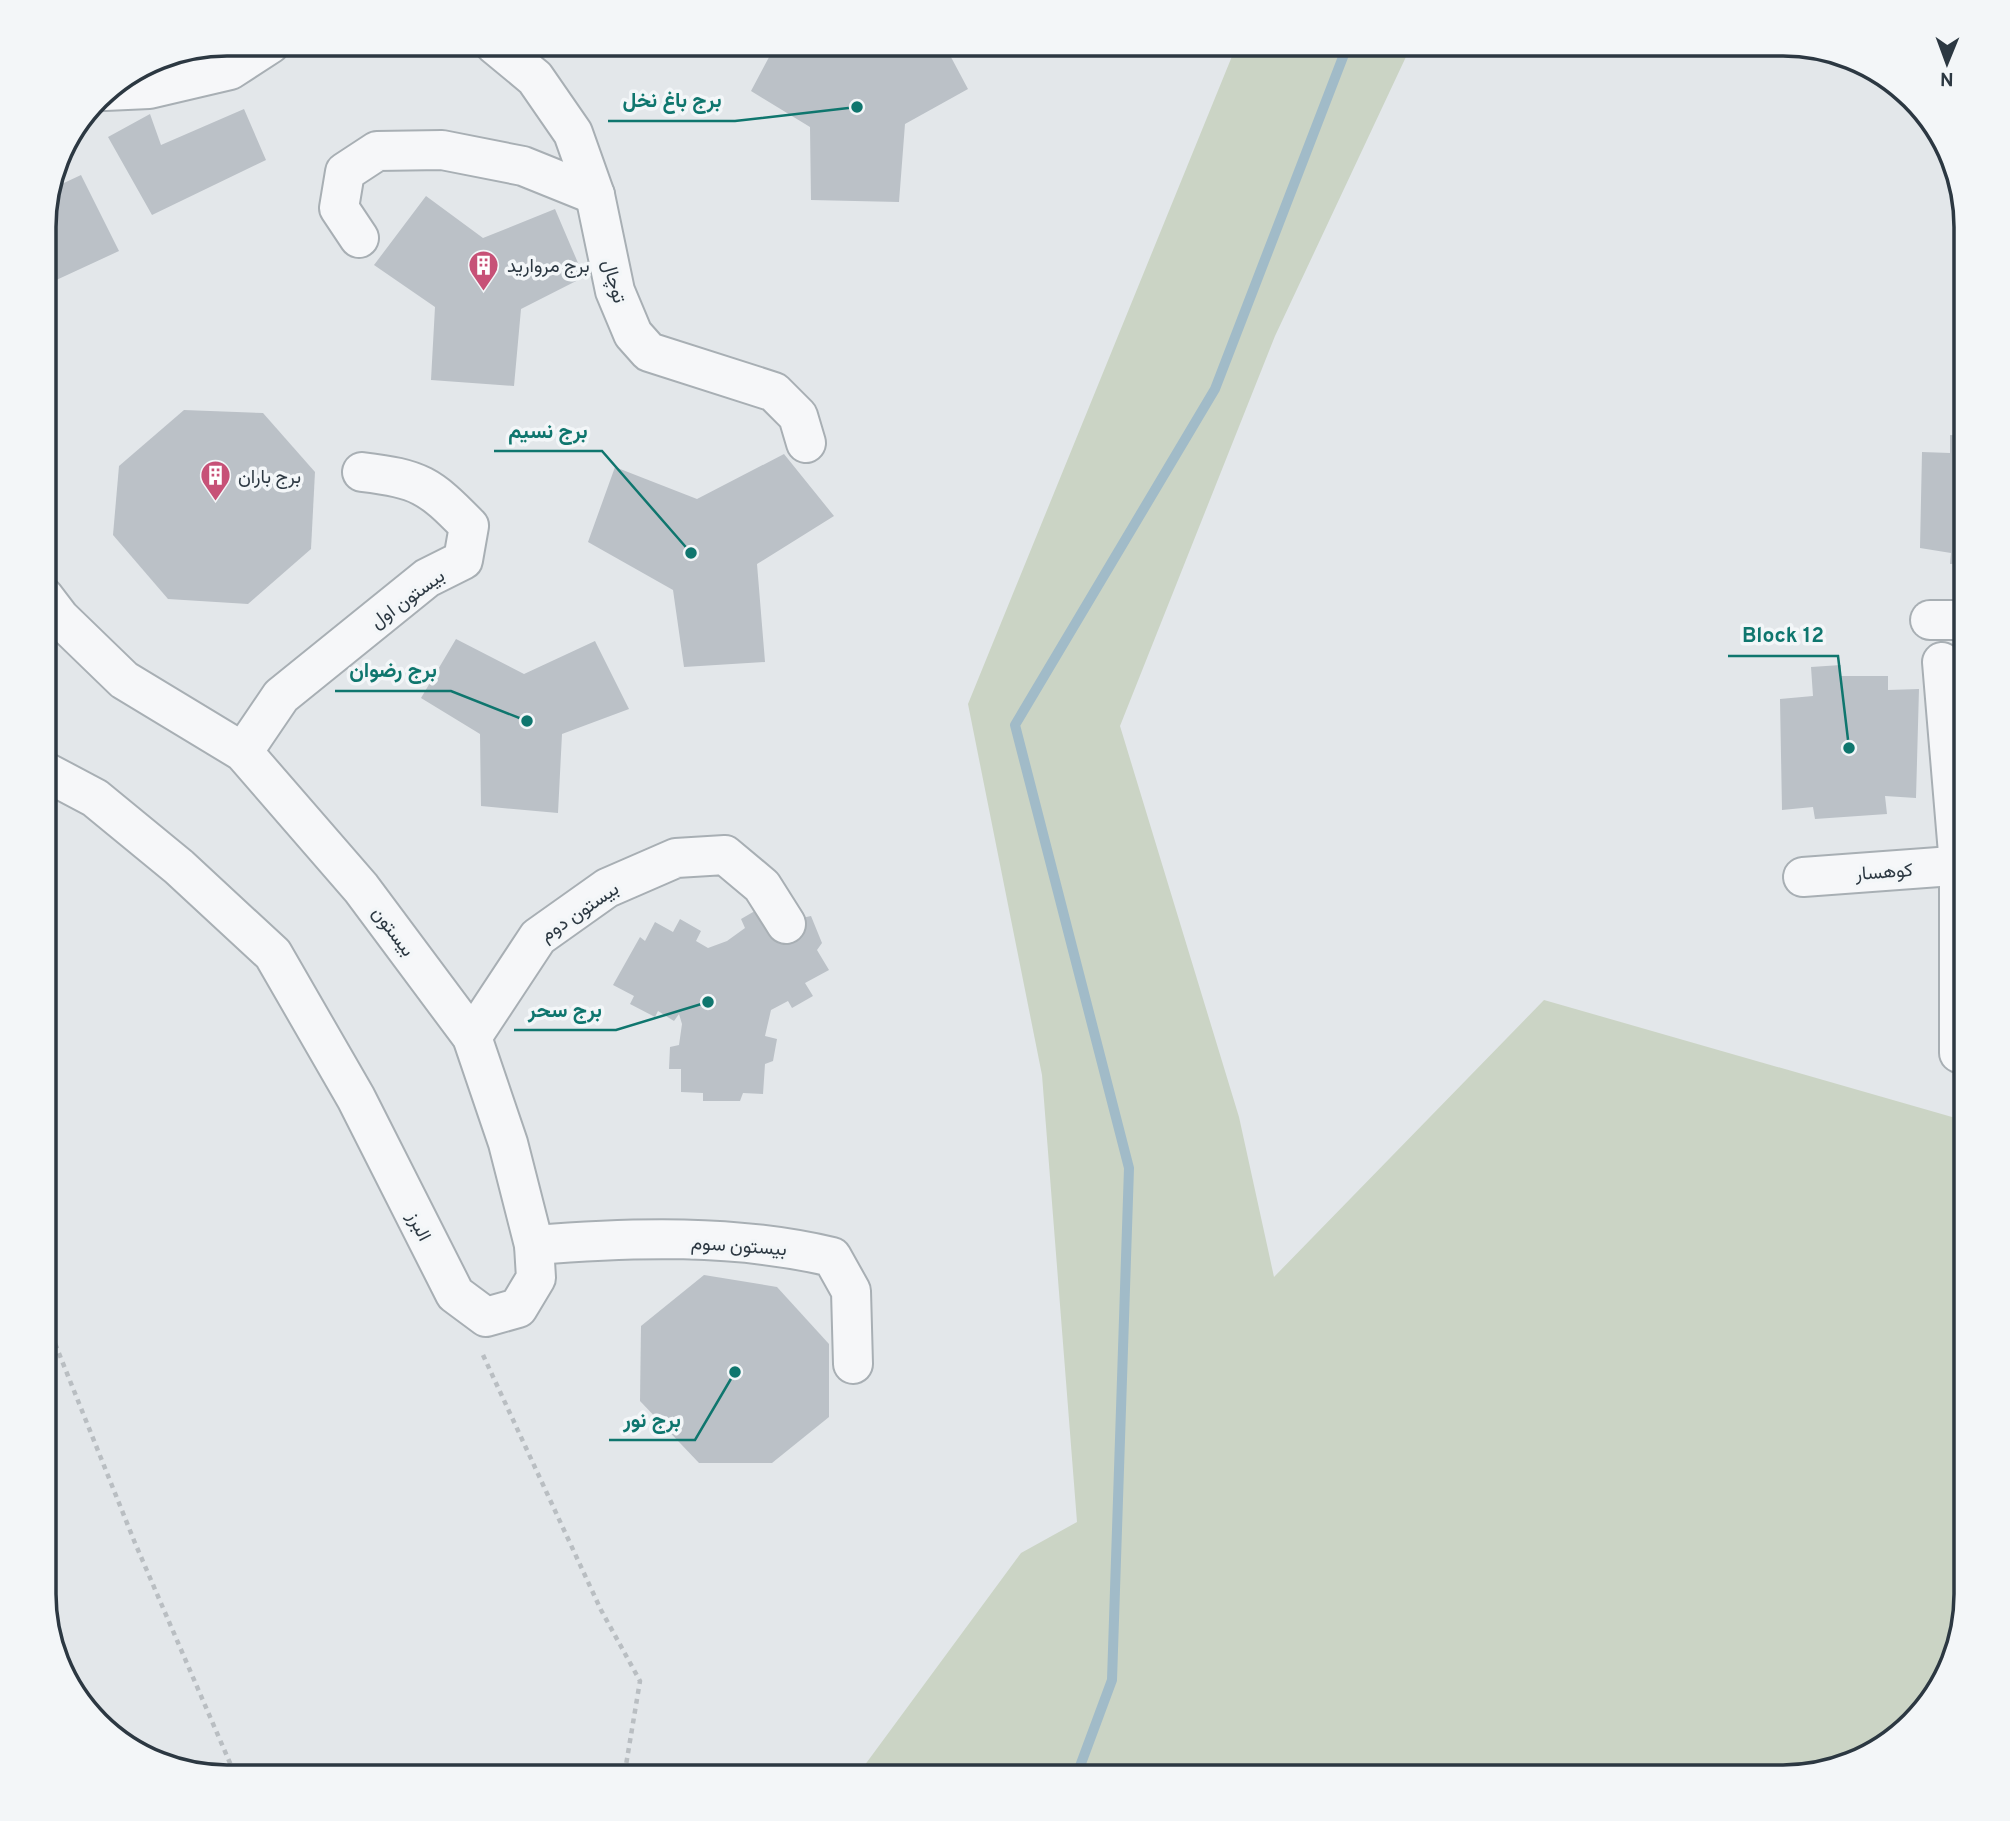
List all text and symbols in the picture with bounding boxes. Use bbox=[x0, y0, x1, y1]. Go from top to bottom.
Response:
north arrow bbox=[1912, 28, 1982, 98]
text: N bbox=[1940, 66, 1954, 90]
callout: برج باغ نخل bbox=[608, 79, 735, 121]
text: برج باغ نخل bbox=[622, 88, 722, 115]
building icon: برج مروارید bbox=[467, 248, 501, 292]
place label: برج مروارید bbox=[507, 255, 590, 279]
street label: توچال bbox=[595, 257, 631, 306]
callout: برج نسیم bbox=[494, 409, 602, 451]
text: برج نسیم bbox=[508, 419, 588, 446]
building icon: برج باران bbox=[198, 459, 232, 503]
place label: برج باران bbox=[238, 466, 301, 490]
street label: بیستون اول bbox=[366, 565, 450, 635]
callout: Block 12 bbox=[1728, 614, 1838, 656]
text: Block 12 bbox=[1742, 623, 1824, 650]
callout: برج رضوان bbox=[335, 649, 451, 691]
text: برج رضوان bbox=[349, 658, 437, 685]
street label: کوهسار bbox=[1854, 859, 1914, 887]
street label: بیستون دوم bbox=[536, 878, 624, 948]
street label: بیستون bbox=[366, 902, 419, 962]
callout: برج سحر bbox=[514, 988, 616, 1030]
text: برج سحر bbox=[527, 998, 602, 1025]
street label: البرز bbox=[400, 1207, 436, 1246]
street label: بیستون سوم bbox=[690, 1232, 788, 1262]
callout: برج نور bbox=[609, 1398, 695, 1440]
text: برج نور bbox=[622, 1408, 681, 1435]

